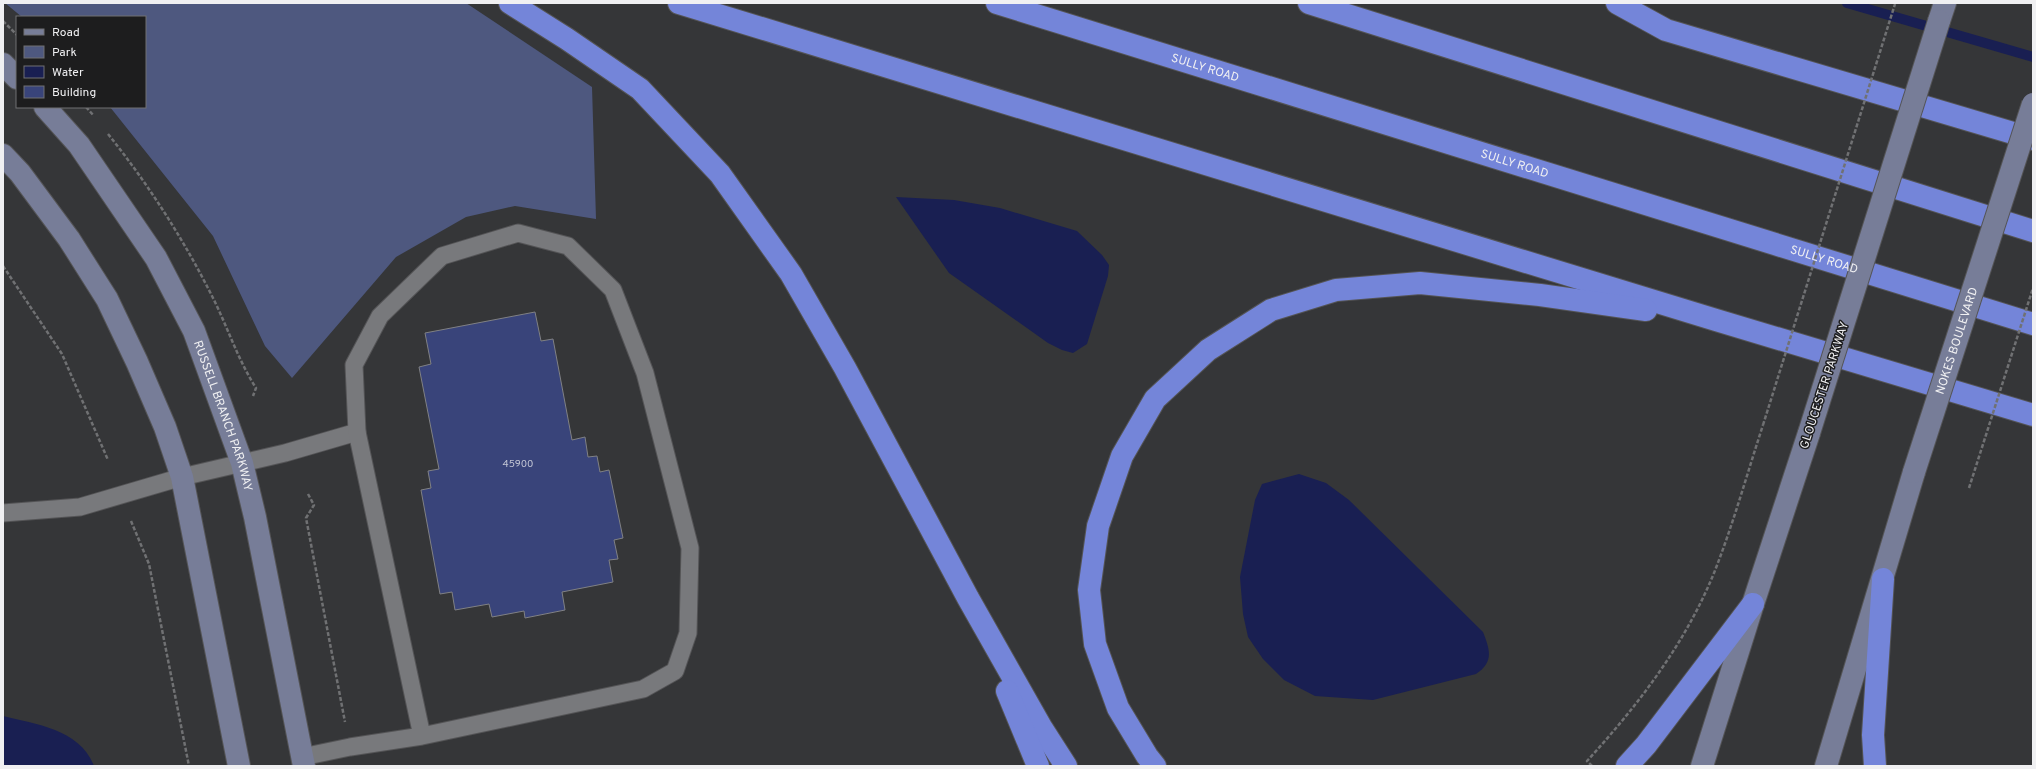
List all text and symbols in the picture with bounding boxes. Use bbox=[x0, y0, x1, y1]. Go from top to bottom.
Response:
legend bbox=[16, 16, 146, 108]
text: Road bbox=[52, 25, 80, 41]
text: Park bbox=[52, 45, 77, 61]
street label: SULLY ROAD bbox=[1169, 50, 1241, 87]
text: Water bbox=[52, 65, 84, 81]
text: Building bbox=[52, 85, 96, 101]
street label: SULLY ROAD bbox=[1479, 146, 1550, 182]
street label: SULLY ROAD bbox=[1788, 242, 1860, 278]
street label: NOKES BOULEVARD bbox=[1933, 285, 1982, 397]
street label: GLOUCESTER PARKWAY bbox=[1797, 319, 1853, 451]
street label: RUSSELL BRANCH PARKWAY bbox=[189, 338, 256, 494]
house number: 45900 bbox=[503, 458, 533, 471]

